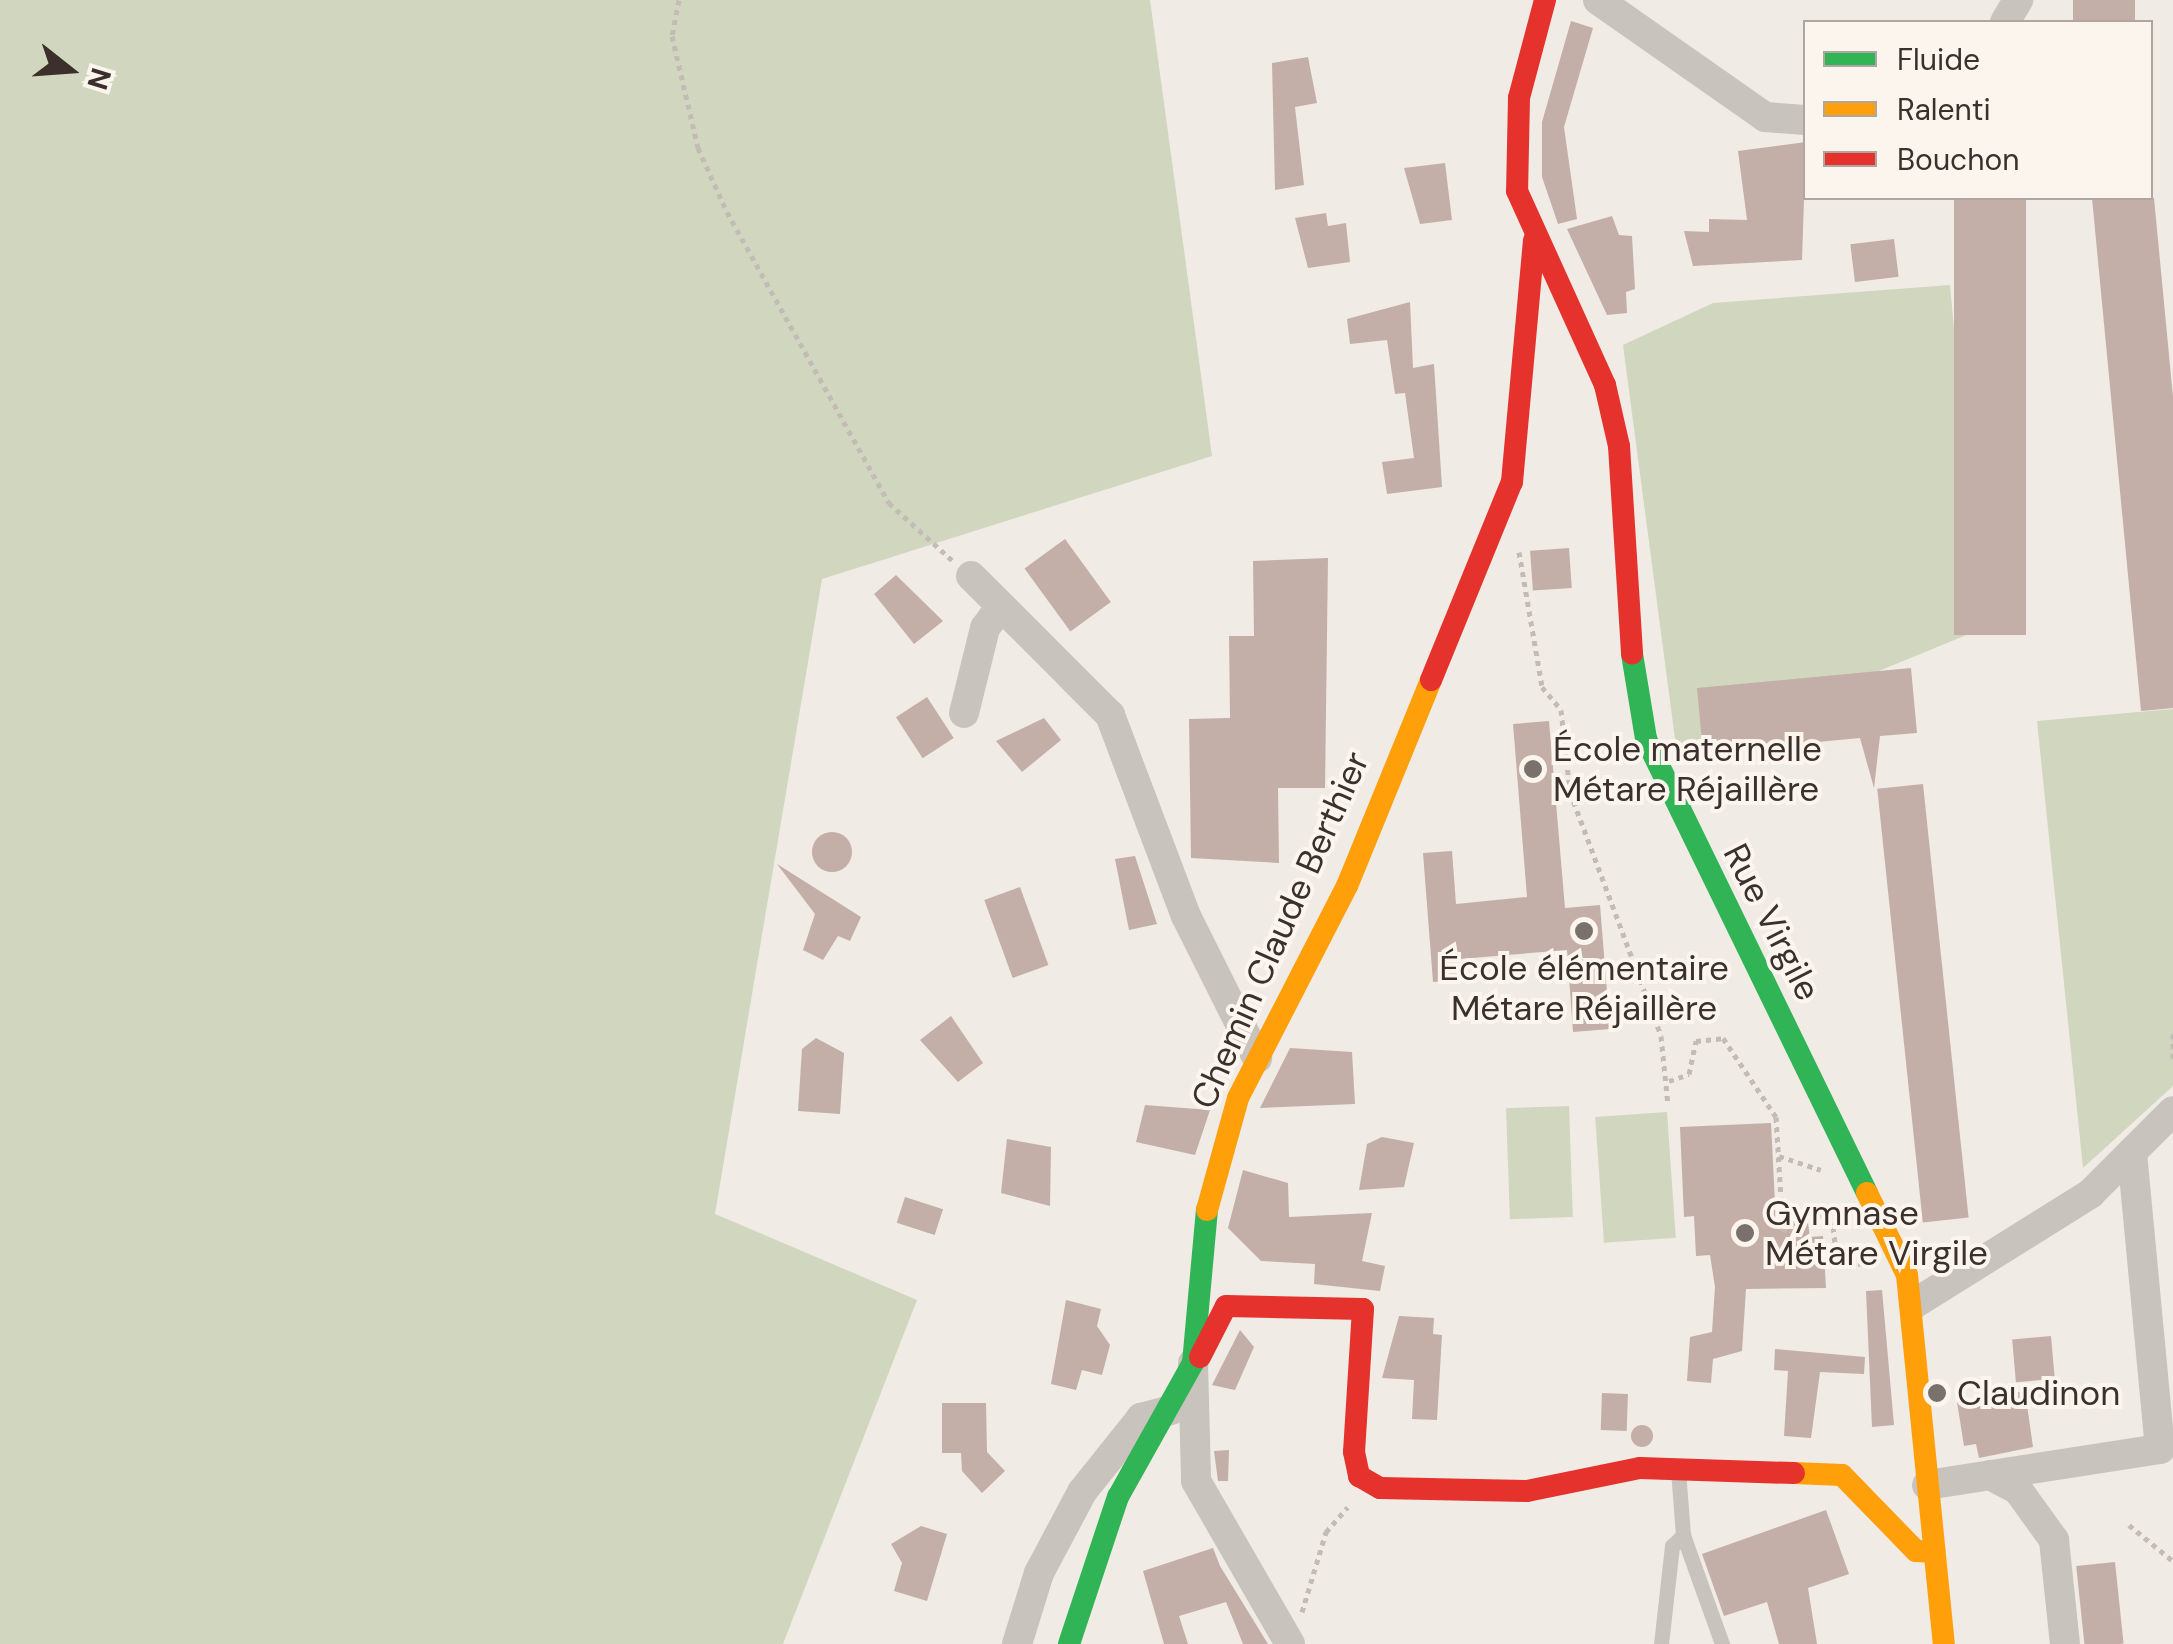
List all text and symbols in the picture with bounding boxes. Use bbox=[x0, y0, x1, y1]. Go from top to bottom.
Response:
north arrow bbox=[20, 20, 120, 120]
legend bbox=[1803, 20, 2153, 200]
text: Fluide bbox=[1897, 40, 1980, 79]
text: N bbox=[78, 64, 120, 94]
text: Ralenti bbox=[1897, 90, 1991, 129]
text: Bouchon bbox=[1897, 140, 2020, 179]
place label: École maternelle Métare Réjaillère bbox=[1553, 728, 1822, 810]
street label: Chemin Claude Berthier bbox=[1182, 745, 1378, 1115]
marker: École maternelle Métare Réjaillère bbox=[1522, 758, 1544, 780]
street label: Rue Virgile bbox=[1715, 837, 1829, 1007]
marker: École élémentaire Métare Réjaillère bbox=[1573, 920, 1595, 942]
place label: École élémentaire Métare Réjaillère bbox=[1439, 947, 1729, 1029]
place label: Gymnase Métare Virgile bbox=[1765, 1192, 1988, 1274]
marker: Gymnase Métare Virgile bbox=[1734, 1222, 1756, 1244]
place label: Claudinon bbox=[1957, 1372, 2120, 1414]
marker: Claudinon bbox=[1926, 1382, 1948, 1404]

